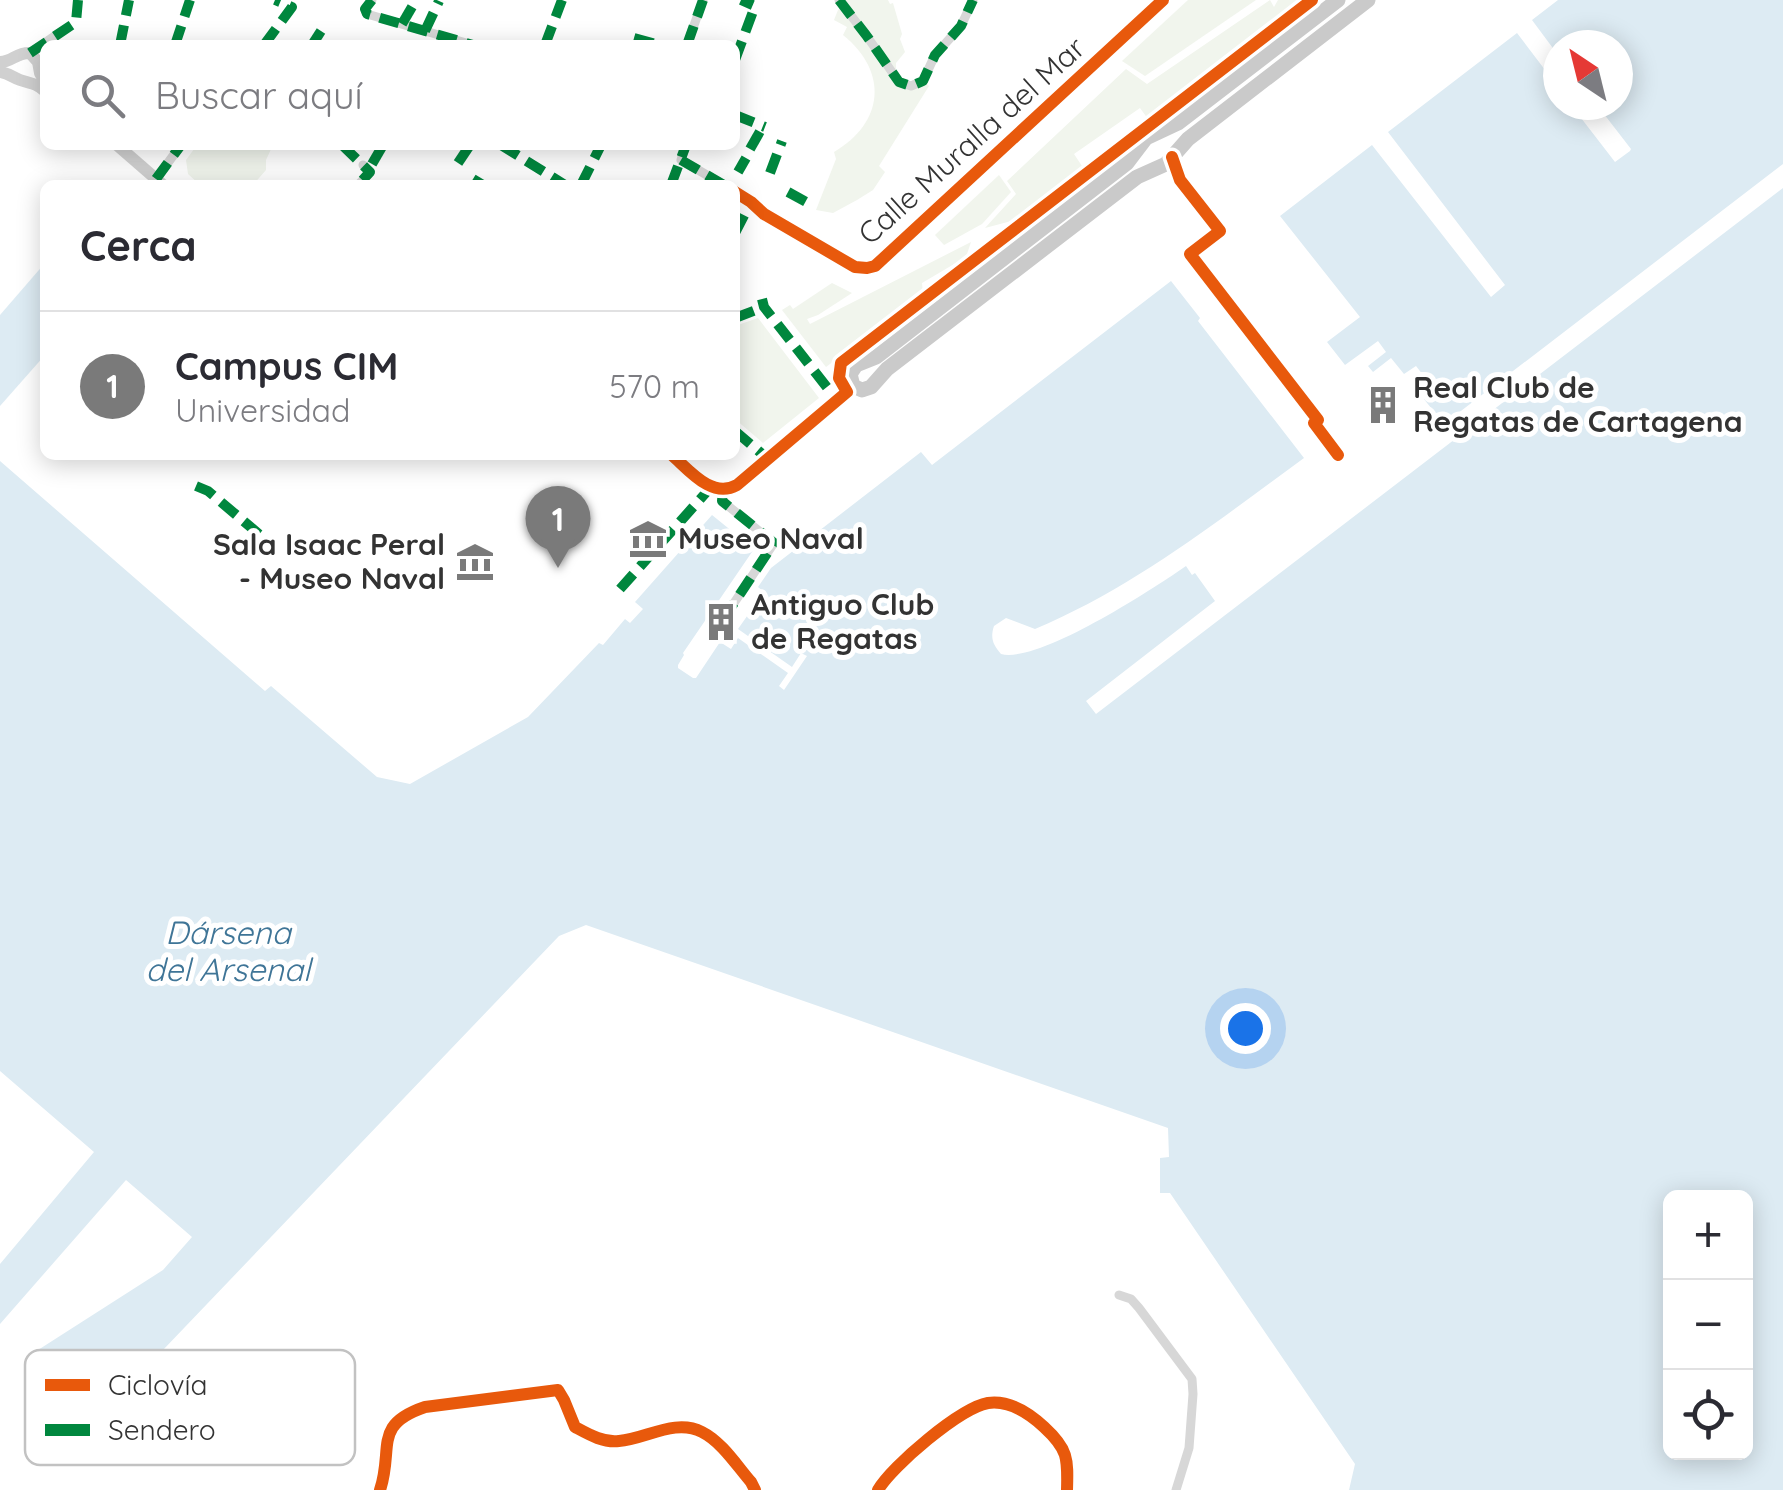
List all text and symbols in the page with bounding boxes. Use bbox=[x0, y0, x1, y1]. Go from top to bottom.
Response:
street label: Calle Muralla del Mar bbox=[850, 28, 1093, 252]
north arrow bbox=[1543, 30, 1633, 120]
search box bbox=[40, 40, 740, 150]
icon: search bbox=[75, 68, 130, 123]
text: Buscar aquí bbox=[155, 71, 363, 119]
text: Cerca bbox=[80, 219, 197, 272]
text: Campus CIM bbox=[175, 342, 398, 390]
text: 1 bbox=[106, 366, 119, 406]
text: 570 m bbox=[609, 366, 700, 406]
place label: Real Club de Regatas de Cartagena bbox=[1413, 368, 1743, 440]
building icon: Real Club de Regatas de Cartagena bbox=[1362, 384, 1404, 426]
text: Universidad bbox=[175, 390, 350, 430]
pin: 1 bbox=[526, 486, 590, 568]
museum icon: Museo Naval bbox=[627, 518, 669, 560]
place label: Museo Naval bbox=[678, 519, 864, 557]
place label: Sala Isaac Peral - Museo Naval bbox=[213, 525, 445, 597]
museum icon: Sala Isaac Peral - Museo Naval bbox=[454, 541, 496, 583]
place label: Antiguo Club de Regatas bbox=[751, 585, 934, 657]
building icon: Antiguo Club de Regatas bbox=[700, 601, 742, 643]
water label: Dársena del Arsenal bbox=[146, 912, 314, 989]
your location bbox=[1220, 1003, 1271, 1054]
map controls bbox=[1663, 1190, 1753, 1460]
button: + bbox=[1663, 1190, 1753, 1280]
button: − bbox=[1663, 1280, 1753, 1370]
legend bbox=[25, 1350, 355, 1465]
text: Ciclovía bbox=[108, 1367, 208, 1402]
button: locate bbox=[1663, 1370, 1753, 1460]
text: Sendero bbox=[108, 1412, 216, 1447]

